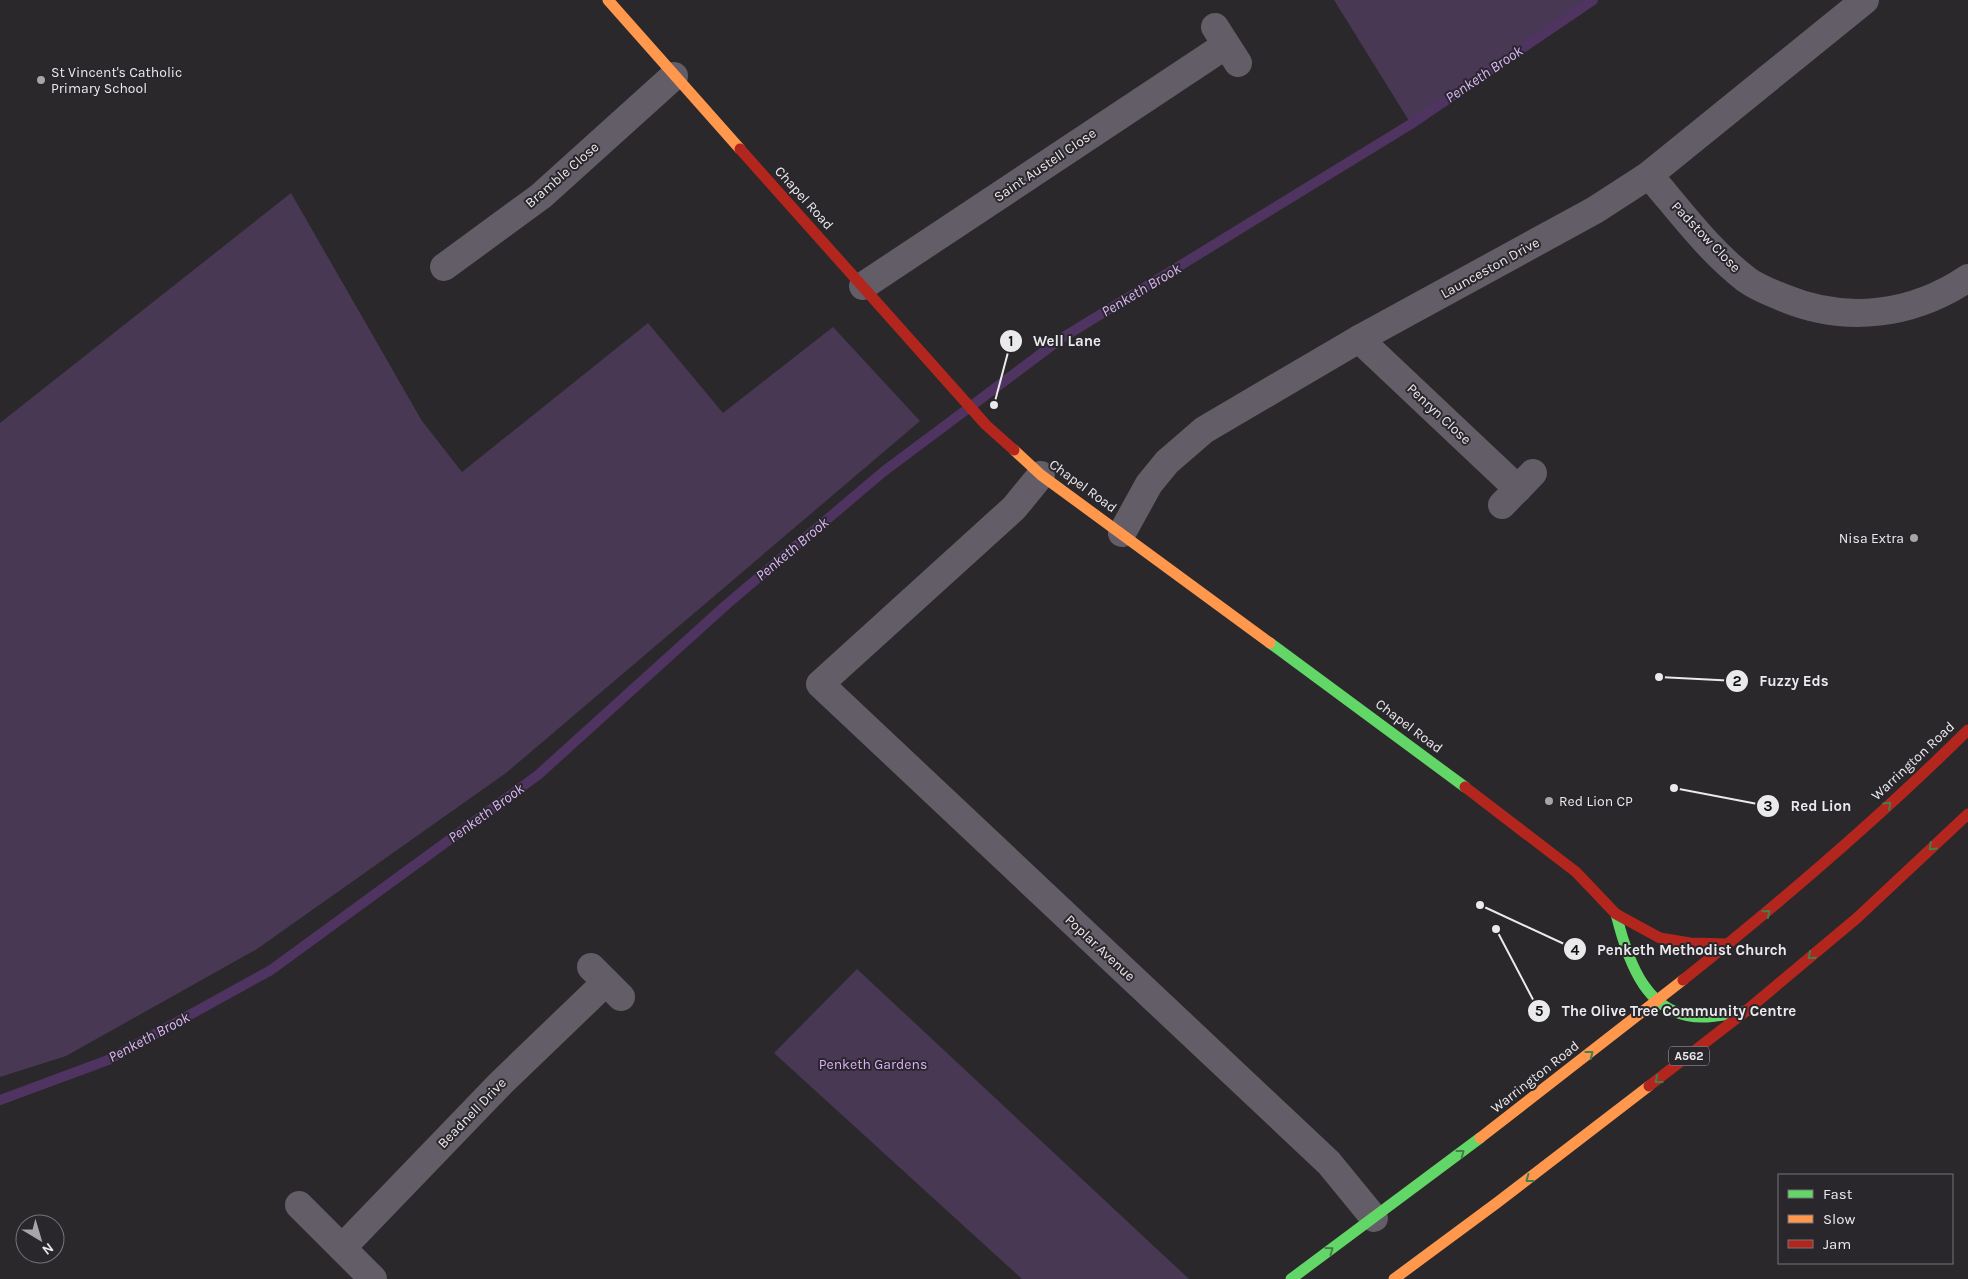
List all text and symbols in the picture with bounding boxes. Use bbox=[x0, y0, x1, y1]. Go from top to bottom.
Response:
water label: Penketh Brook bbox=[1442, 41, 1526, 106]
place label: St Vincent's Catholic Primary School bbox=[51, 64, 182, 97]
marker: St Vincent's Catholic Primary School bbox=[35, 74, 47, 86]
street label: Saint Austell Close bbox=[991, 125, 1099, 205]
street label: Bramble Close bbox=[522, 138, 602, 212]
street label: Chapel Road bbox=[771, 163, 837, 233]
street label: Padstow Close bbox=[1668, 198, 1744, 276]
street label: Launceston Drive bbox=[1438, 234, 1542, 302]
water label: Penketh Brook bbox=[1098, 259, 1184, 321]
callout: Well Lane bbox=[998, 326, 1111, 356]
text: 1 bbox=[1008, 332, 1014, 350]
text: Well Lane bbox=[1033, 332, 1101, 350]
street label: Penryn Close bbox=[1403, 380, 1475, 448]
street label: Chapel Road bbox=[1046, 456, 1120, 516]
water label: Penketh Brook bbox=[752, 513, 832, 585]
place label: Nisa Extra bbox=[1839, 530, 1904, 547]
marker: Nisa Extra bbox=[1908, 532, 1920, 544]
callout: Fuzzy Eds bbox=[1725, 666, 1839, 696]
text: 2 bbox=[1732, 672, 1742, 690]
text: Fuzzy Eds bbox=[1759, 672, 1829, 690]
street label: Chapel Road bbox=[1372, 695, 1446, 757]
street label: Warrington Road bbox=[1868, 718, 1958, 804]
water label: Penketh Brook bbox=[445, 779, 528, 847]
callout: Red Lion bbox=[1756, 791, 1862, 821]
place label: Red Lion CP bbox=[1559, 793, 1633, 810]
marker: Red Lion CP bbox=[1543, 795, 1555, 807]
text: 3 bbox=[1763, 797, 1773, 815]
text: Red Lion bbox=[1791, 797, 1851, 815]
one-way arrow bbox=[1883, 802, 1892, 811]
one-way arrow bbox=[1929, 841, 1938, 850]
street label: Poplar Avenue bbox=[1061, 911, 1139, 985]
one-way arrow bbox=[1761, 911, 1770, 919]
callout: Penketh Methodist Church bbox=[1563, 934, 1797, 964]
text: 4 bbox=[1571, 941, 1580, 959]
text: Penketh Methodist Church bbox=[1597, 941, 1787, 959]
one-way arrow bbox=[1808, 950, 1817, 959]
callout: The Olive Tree Community Centre bbox=[1526, 996, 1806, 1026]
text: 5 bbox=[1535, 1002, 1544, 1020]
text: The Olive Tree Community Centre bbox=[1562, 1002, 1796, 1020]
water label: Penketh Brook bbox=[105, 1008, 193, 1066]
street label: Warrington Road bbox=[1487, 1037, 1583, 1117]
road number: A562 bbox=[1669, 1046, 1709, 1066]
one-way arrow bbox=[1584, 1051, 1593, 1060]
park label: Penketh Gardens bbox=[819, 1056, 927, 1073]
street label: Beadnell Drive bbox=[434, 1074, 510, 1152]
one-way arrow bbox=[1654, 1074, 1664, 1083]
one-way arrow bbox=[1455, 1150, 1465, 1159]
one-way arrow bbox=[1525, 1173, 1535, 1182]
legend bbox=[1778, 1174, 1953, 1264]
text: Fast bbox=[1823, 1185, 1853, 1203]
text: Slow bbox=[1823, 1210, 1855, 1228]
north arrow bbox=[15, 1214, 65, 1264]
text: Jam bbox=[1823, 1235, 1851, 1253]
text: N bbox=[39, 1239, 57, 1259]
one-way arrow bbox=[1325, 1247, 1334, 1256]

